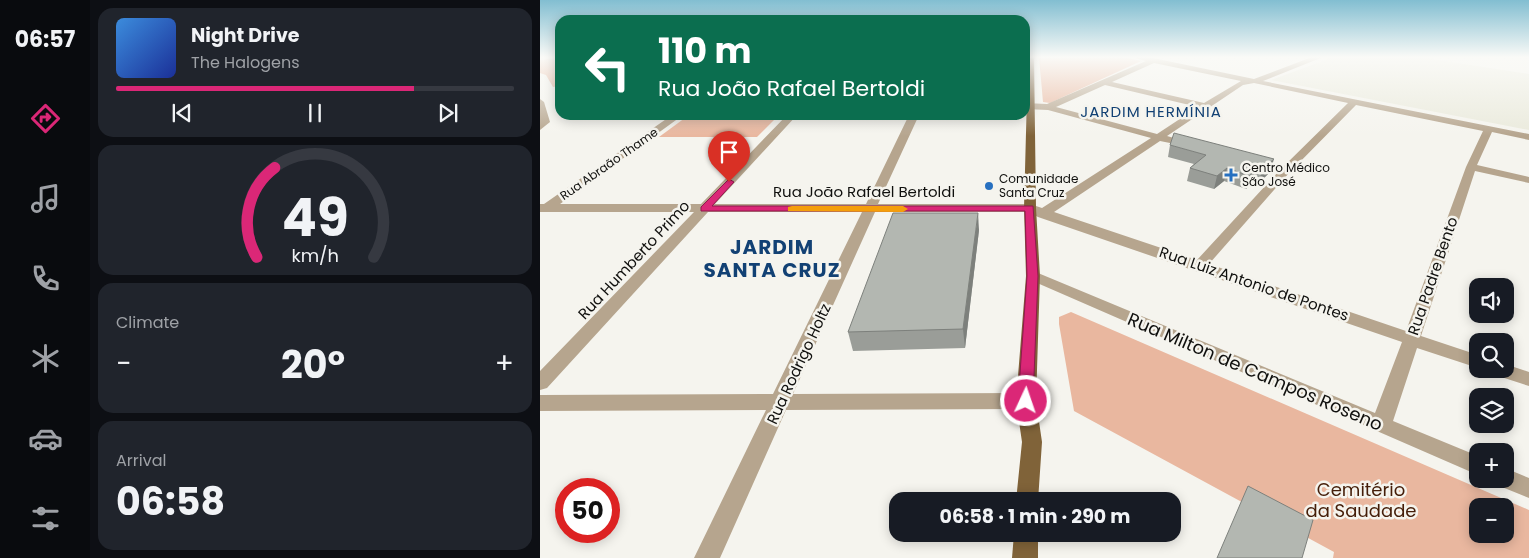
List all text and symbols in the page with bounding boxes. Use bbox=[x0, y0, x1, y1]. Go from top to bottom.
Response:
text: Night Drive bbox=[191, 22, 300, 49]
text: 06:57 bbox=[15, 24, 75, 55]
text: 110 m bbox=[658, 26, 752, 75]
icon: left bbox=[575, 35, 640, 100]
text: The Halogens bbox=[191, 51, 299, 74]
text: Rua João Rafael Bertoldi bbox=[658, 73, 925, 104]
icon: previous bbox=[168, 99, 196, 127]
icon: pause bbox=[301, 99, 329, 127]
icon: next bbox=[434, 99, 462, 127]
icon: directions bbox=[28, 101, 63, 136]
district label: JARDIM HERMÍNIA bbox=[1080, 101, 1222, 122]
street label: Rua Abraão Thame bbox=[556, 123, 661, 204]
pin bbox=[708, 131, 750, 182]
icon: arrive bbox=[715, 138, 743, 166]
place label: Centro Médico São José bbox=[1242, 159, 1330, 190]
marker: Centro Médico São José bbox=[1224, 168, 1238, 182]
place label: Comunidade Santa Cruz bbox=[999, 170, 1078, 201]
marker: Comunidade Santa Cruz bbox=[983, 180, 995, 192]
icon: music bbox=[28, 181, 63, 216]
text: 49 bbox=[281, 181, 349, 254]
street label: Rua João Rafael Bertoldi bbox=[773, 181, 955, 202]
street label: Rua Humberto Primo bbox=[573, 196, 694, 324]
street label: Rua Padre Bento bbox=[1402, 214, 1463, 338]
district label: JARDIM SANTA CRUZ bbox=[703, 233, 841, 284]
street label: Rua Luiz Antonio de Pontes bbox=[1157, 241, 1352, 326]
text: km/h bbox=[291, 243, 339, 268]
icon: phone bbox=[28, 261, 63, 296]
map controls bbox=[1469, 278, 1514, 543]
button: sound bbox=[1469, 278, 1514, 323]
street label: Rua Rodrigo Holtz bbox=[761, 300, 836, 427]
street label: Rua Milton de Campos Roseno bbox=[1124, 306, 1387, 437]
text: Climate bbox=[116, 311, 179, 334]
button: search bbox=[1469, 333, 1514, 378]
text: 20° bbox=[281, 338, 345, 391]
icon: climate bbox=[28, 341, 63, 376]
text: − bbox=[116, 344, 131, 383]
text: + bbox=[495, 344, 514, 383]
position arrow bbox=[999, 374, 1051, 426]
button: layers bbox=[1469, 388, 1514, 433]
icon: car bbox=[28, 421, 63, 456]
button: + bbox=[1469, 443, 1514, 488]
text: Arrival bbox=[116, 449, 166, 472]
text: 06:58 bbox=[116, 475, 225, 528]
park label: Cemitério da Saudade bbox=[1305, 477, 1417, 523]
speed limit sign: 50 bbox=[555, 478, 620, 543]
button: − bbox=[1469, 498, 1514, 543]
icon: filters bbox=[28, 501, 63, 536]
text: 06:58 · 1 min · 290 m bbox=[940, 503, 1130, 530]

